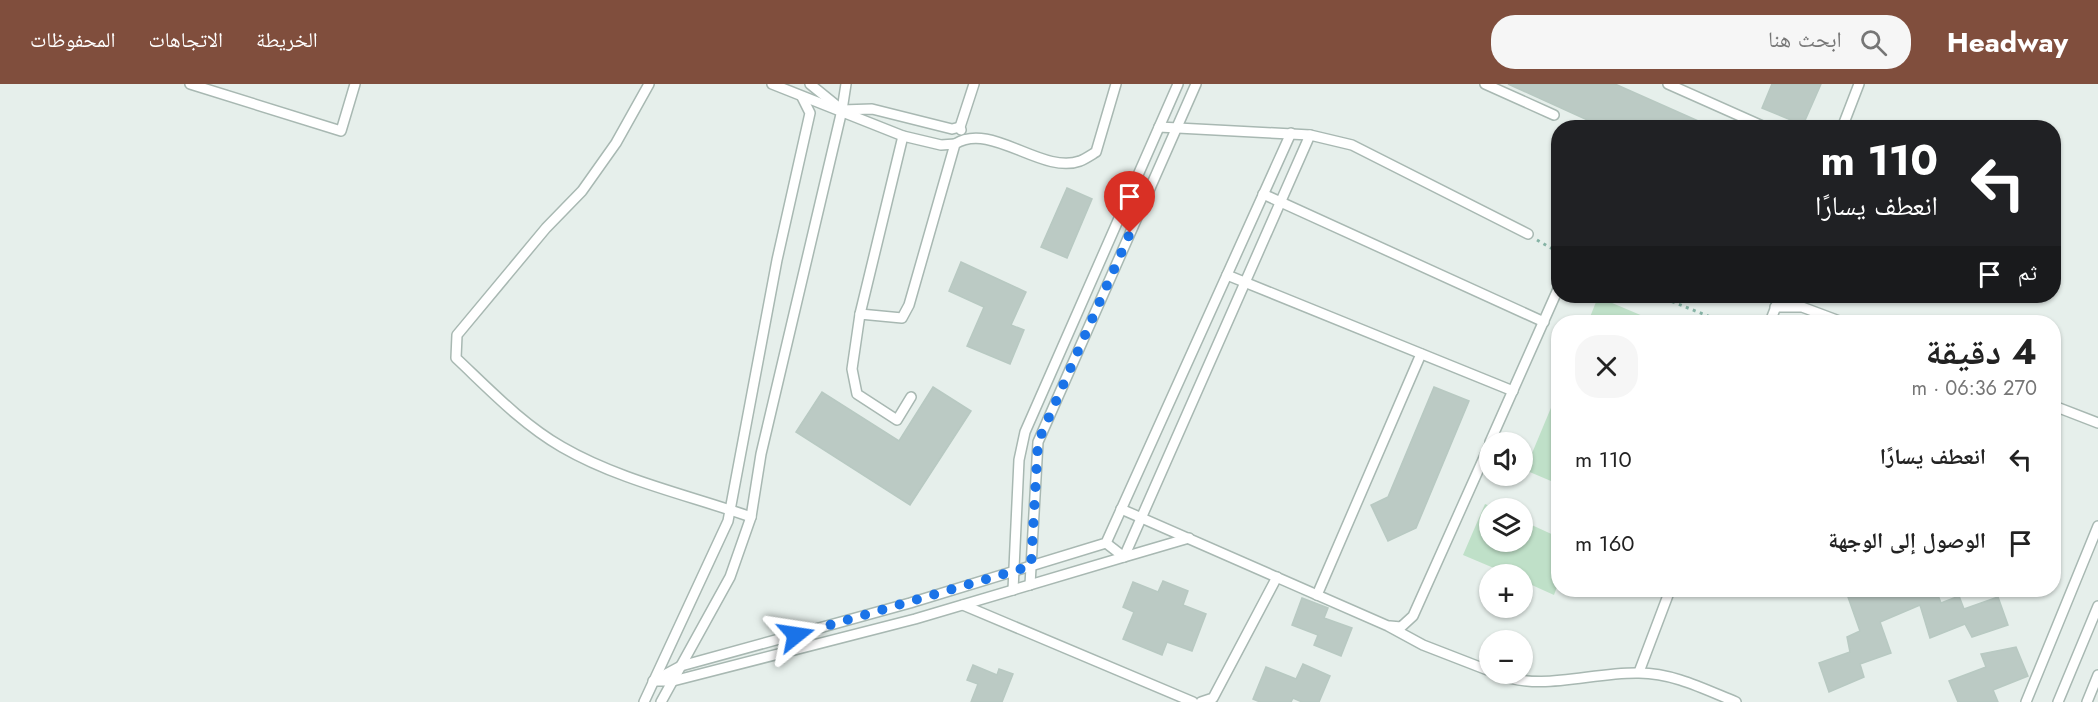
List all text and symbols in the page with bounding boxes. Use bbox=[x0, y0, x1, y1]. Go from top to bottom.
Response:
search box bbox=[1491, 15, 1911, 69]
text: Headway bbox=[1947, 22, 2068, 63]
text: ابحث هنا bbox=[1768, 23, 1842, 55]
text: المحفوظات bbox=[30, 25, 115, 55]
text: الاتجاهات bbox=[148, 25, 223, 55]
text: الخريطة bbox=[256, 25, 318, 55]
icon: search bbox=[1857, 26, 1890, 59]
text: 110 m bbox=[1820, 130, 1938, 191]
icon: left bbox=[1959, 144, 2037, 222]
pin bbox=[1104, 171, 1155, 233]
icon: arrive bbox=[1113, 180, 1146, 213]
text: انعطف يسارًا bbox=[1815, 186, 1938, 225]
text: ثم bbox=[2018, 256, 2037, 288]
icon: arrive bbox=[1973, 258, 2006, 291]
text: 4 دقيقة bbox=[1925, 325, 2037, 377]
button: close bbox=[1575, 335, 1638, 398]
text: 270 m · 06:36 bbox=[1912, 374, 2037, 403]
map controls bbox=[1479, 432, 1533, 684]
button: sound bbox=[1479, 432, 1533, 486]
text: انعطف يسارًا bbox=[1880, 440, 1986, 472]
text: 110 m bbox=[1575, 443, 1632, 475]
icon: left bbox=[2004, 443, 2037, 476]
button: layers bbox=[1479, 498, 1533, 552]
text: الوصول إلى الوجهة bbox=[1828, 524, 1986, 556]
text: 160 m bbox=[1575, 527, 1635, 559]
icon: arrive bbox=[2004, 527, 2037, 560]
button: + bbox=[1479, 564, 1533, 618]
position arrow bbox=[764, 603, 828, 667]
button: − bbox=[1479, 630, 1533, 684]

